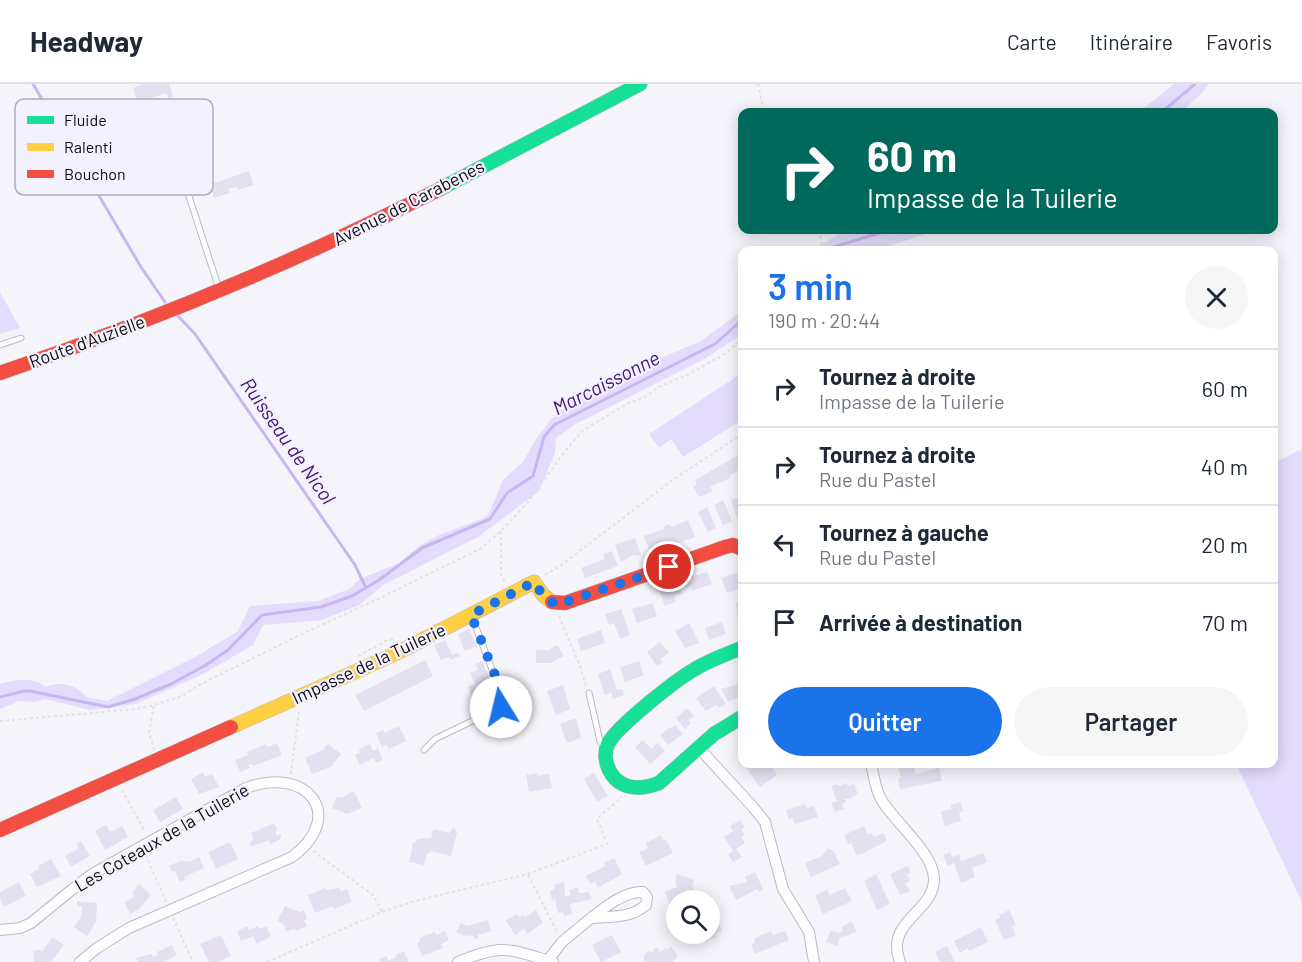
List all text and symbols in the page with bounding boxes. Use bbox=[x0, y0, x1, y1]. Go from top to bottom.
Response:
text: Headway bbox=[30, 24, 143, 58]
text: Carte bbox=[1007, 29, 1057, 54]
text: Itinéraire bbox=[1090, 29, 1173, 54]
text: Favoris bbox=[1206, 29, 1272, 54]
legend bbox=[15, 99, 213, 195]
text: Fluide bbox=[64, 110, 107, 129]
text: 60 m bbox=[867, 130, 957, 180]
icon: right bbox=[768, 132, 846, 210]
text: Ralenti bbox=[64, 137, 113, 156]
street label: Avenue de Carabenes bbox=[329, 155, 488, 250]
text: Bouchon bbox=[64, 164, 126, 183]
text: Impasse de la Tuilerie bbox=[867, 181, 1118, 213]
text: 3 min bbox=[768, 264, 853, 307]
button: close bbox=[1185, 266, 1248, 329]
text: 190 m · 20:44 bbox=[768, 308, 880, 332]
street label: Route d'Auzielle bbox=[26, 310, 148, 372]
water label: Marcaissonne bbox=[548, 345, 663, 419]
text: Tournez à droite bbox=[819, 363, 976, 389]
icon: right bbox=[768, 372, 801, 405]
water label: Ruisseau de Nicol bbox=[236, 373, 342, 509]
text: 60 m bbox=[1202, 375, 1248, 401]
text: Impasse de la Tuilerie bbox=[819, 389, 1005, 413]
text: Tournez à droite bbox=[819, 441, 976, 467]
icon: right bbox=[768, 450, 801, 483]
text: 40 m bbox=[1201, 453, 1248, 479]
text: Rue du Pastel bbox=[819, 467, 936, 491]
text: Tournez à gauche bbox=[819, 519, 989, 545]
icon: left bbox=[768, 528, 801, 561]
text: 20 m bbox=[1201, 531, 1248, 557]
pin bbox=[643, 541, 694, 592]
text: Rue du Pastel bbox=[819, 545, 936, 569]
icon: arrive bbox=[652, 550, 685, 583]
icon: arrive bbox=[768, 606, 801, 639]
text: Arrivée à destination bbox=[819, 609, 1022, 635]
text: 70 m bbox=[1203, 609, 1248, 635]
street label: Impasse de la Tuilerie bbox=[288, 618, 449, 708]
position arrow bbox=[469, 675, 533, 739]
button: Quitter bbox=[768, 687, 1002, 756]
button: Partager bbox=[1014, 687, 1248, 756]
street label: Les Coteaux de la Tuilerie bbox=[70, 778, 253, 896]
map controls bbox=[666, 890, 720, 944]
button: search bbox=[666, 890, 720, 944]

